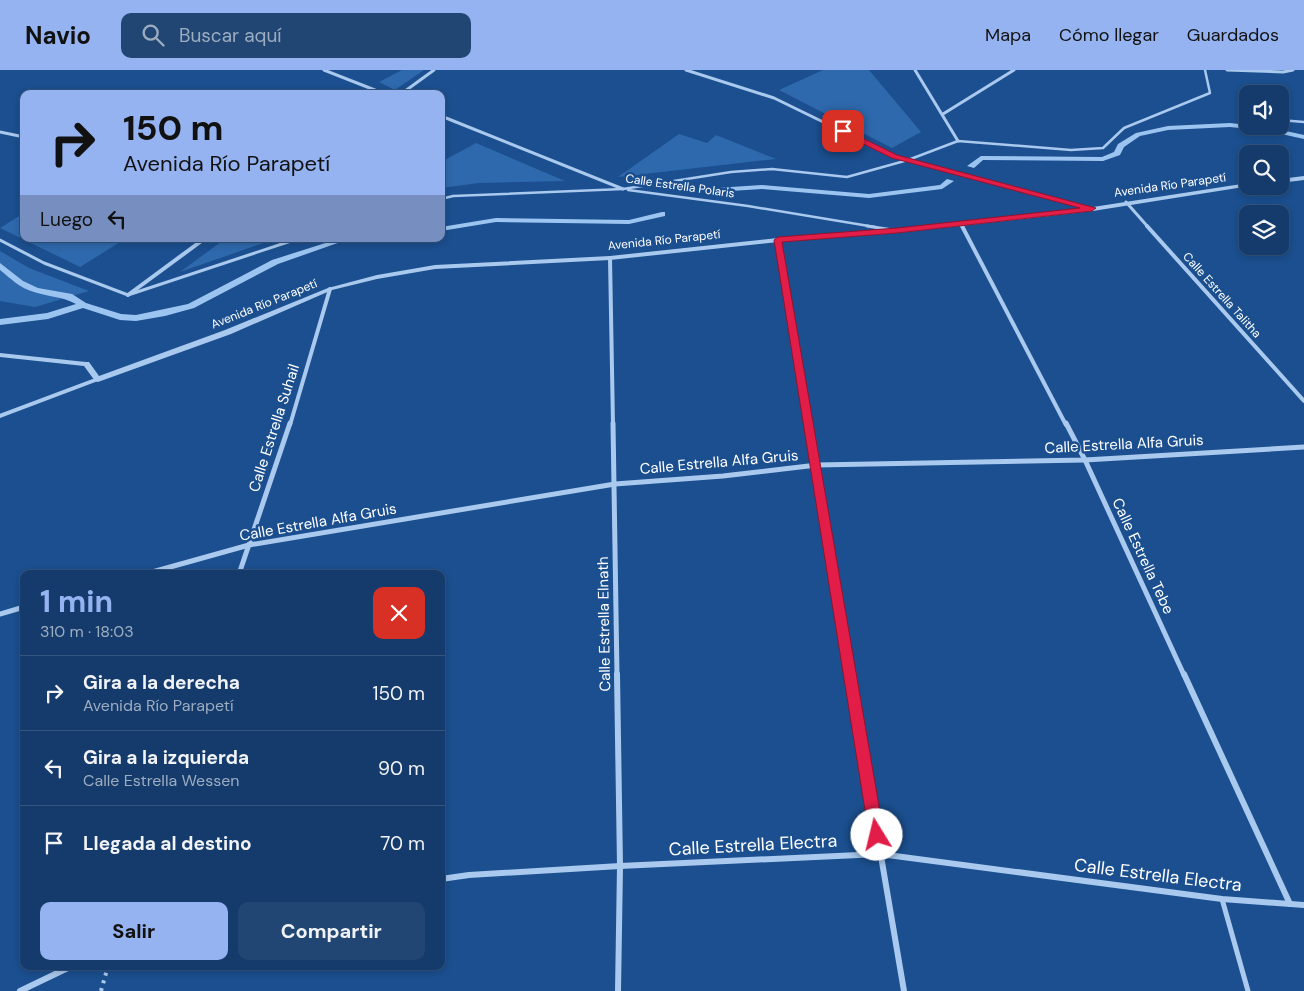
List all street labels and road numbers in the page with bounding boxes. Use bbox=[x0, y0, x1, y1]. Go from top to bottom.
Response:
street label: Avenida Río Parapetí bbox=[1113, 169, 1227, 201]
street label: Calle Estrella Polaris bbox=[624, 170, 736, 202]
street label: Avenida Río Parapetí bbox=[607, 226, 721, 254]
street label: Calle Estrella Talitha bbox=[1179, 249, 1265, 341]
street label: Avenida Río Parapetí bbox=[209, 275, 320, 333]
street label: Calle Estrella Suhail bbox=[244, 362, 304, 494]
street label: Calle Estrella Alfa Gruis bbox=[1044, 430, 1204, 458]
street label: Calle Estrella Alfa Gruis bbox=[639, 445, 799, 479]
street label: Calle Estrella Tebe bbox=[1107, 495, 1179, 617]
street label: Calle Estrella Alfa Gruis bbox=[238, 498, 398, 546]
street label: Calle Estrella Elnath bbox=[593, 556, 615, 692]
street label: Calle Estrella Electra bbox=[668, 829, 838, 861]
street label: Calle Estrella Electra bbox=[1073, 853, 1243, 897]

